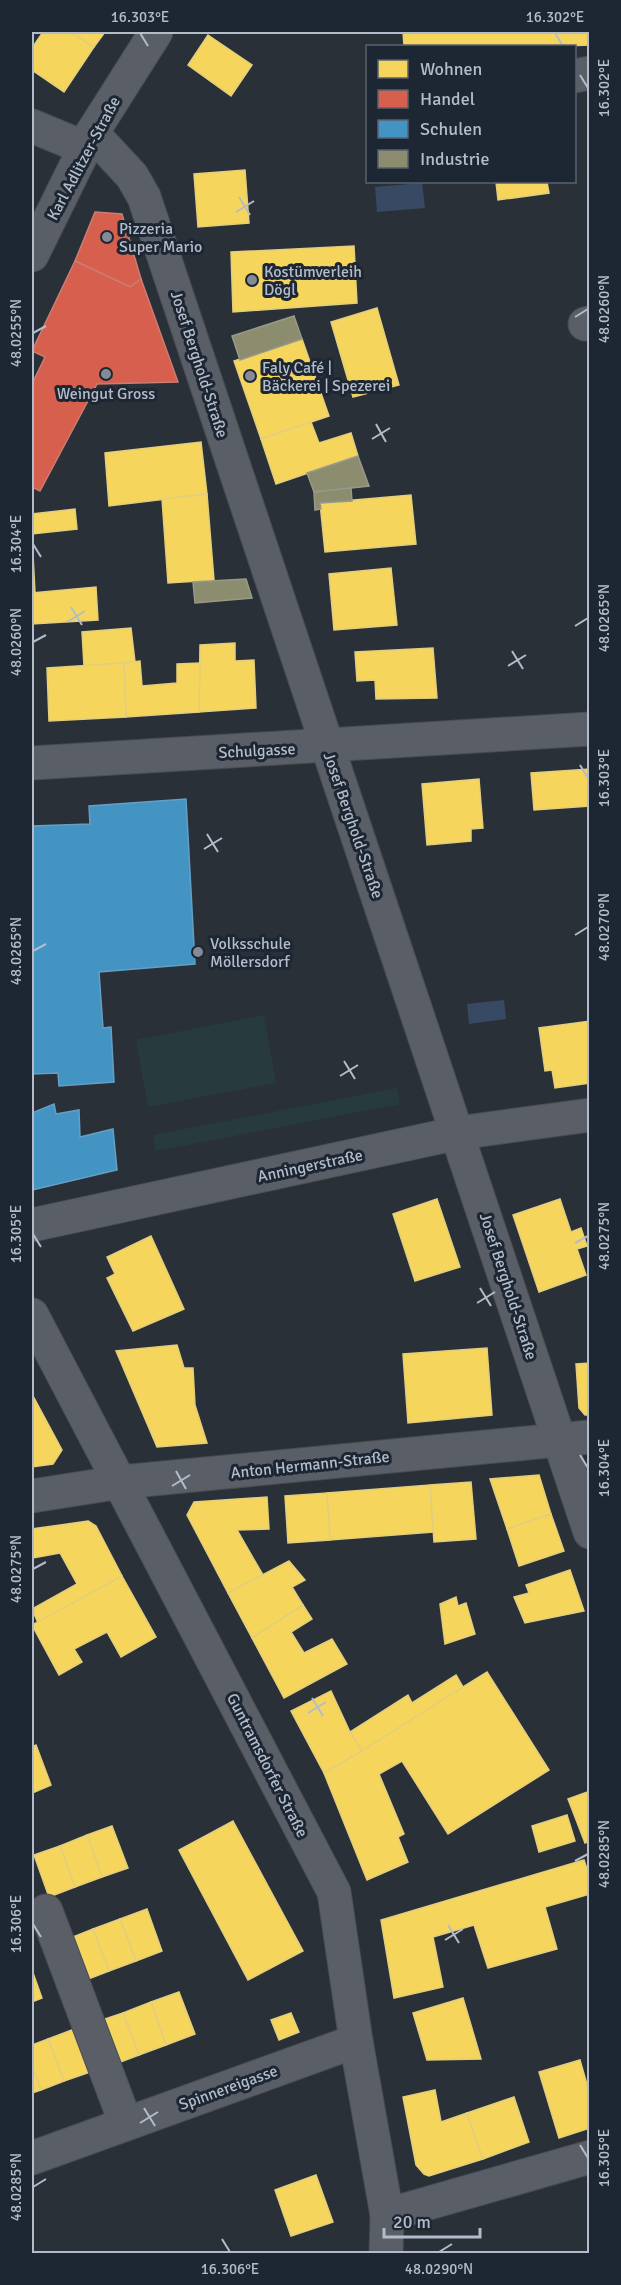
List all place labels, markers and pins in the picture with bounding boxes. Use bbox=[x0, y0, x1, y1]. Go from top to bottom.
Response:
place label: Pizzeria Super Mario bbox=[119, 219, 202, 257]
marker: Pizzeria Super Mario bbox=[100, 230, 114, 244]
place label: Kostümverleih Dögl bbox=[264, 262, 362, 300]
marker: Kostümverleih Dögl bbox=[245, 273, 259, 287]
place label: Faly Café | Bäckerei | Spezerei bbox=[262, 358, 390, 396]
marker: Weingut Gross bbox=[99, 367, 113, 381]
marker: Faly Café | Bäckerei | Spezerei bbox=[243, 369, 257, 383]
place label: Weingut Gross bbox=[57, 384, 155, 404]
place label: Volksschule Möllersdorf bbox=[210, 934, 291, 972]
marker: Volksschule Möllersdorf bbox=[191, 945, 205, 959]

